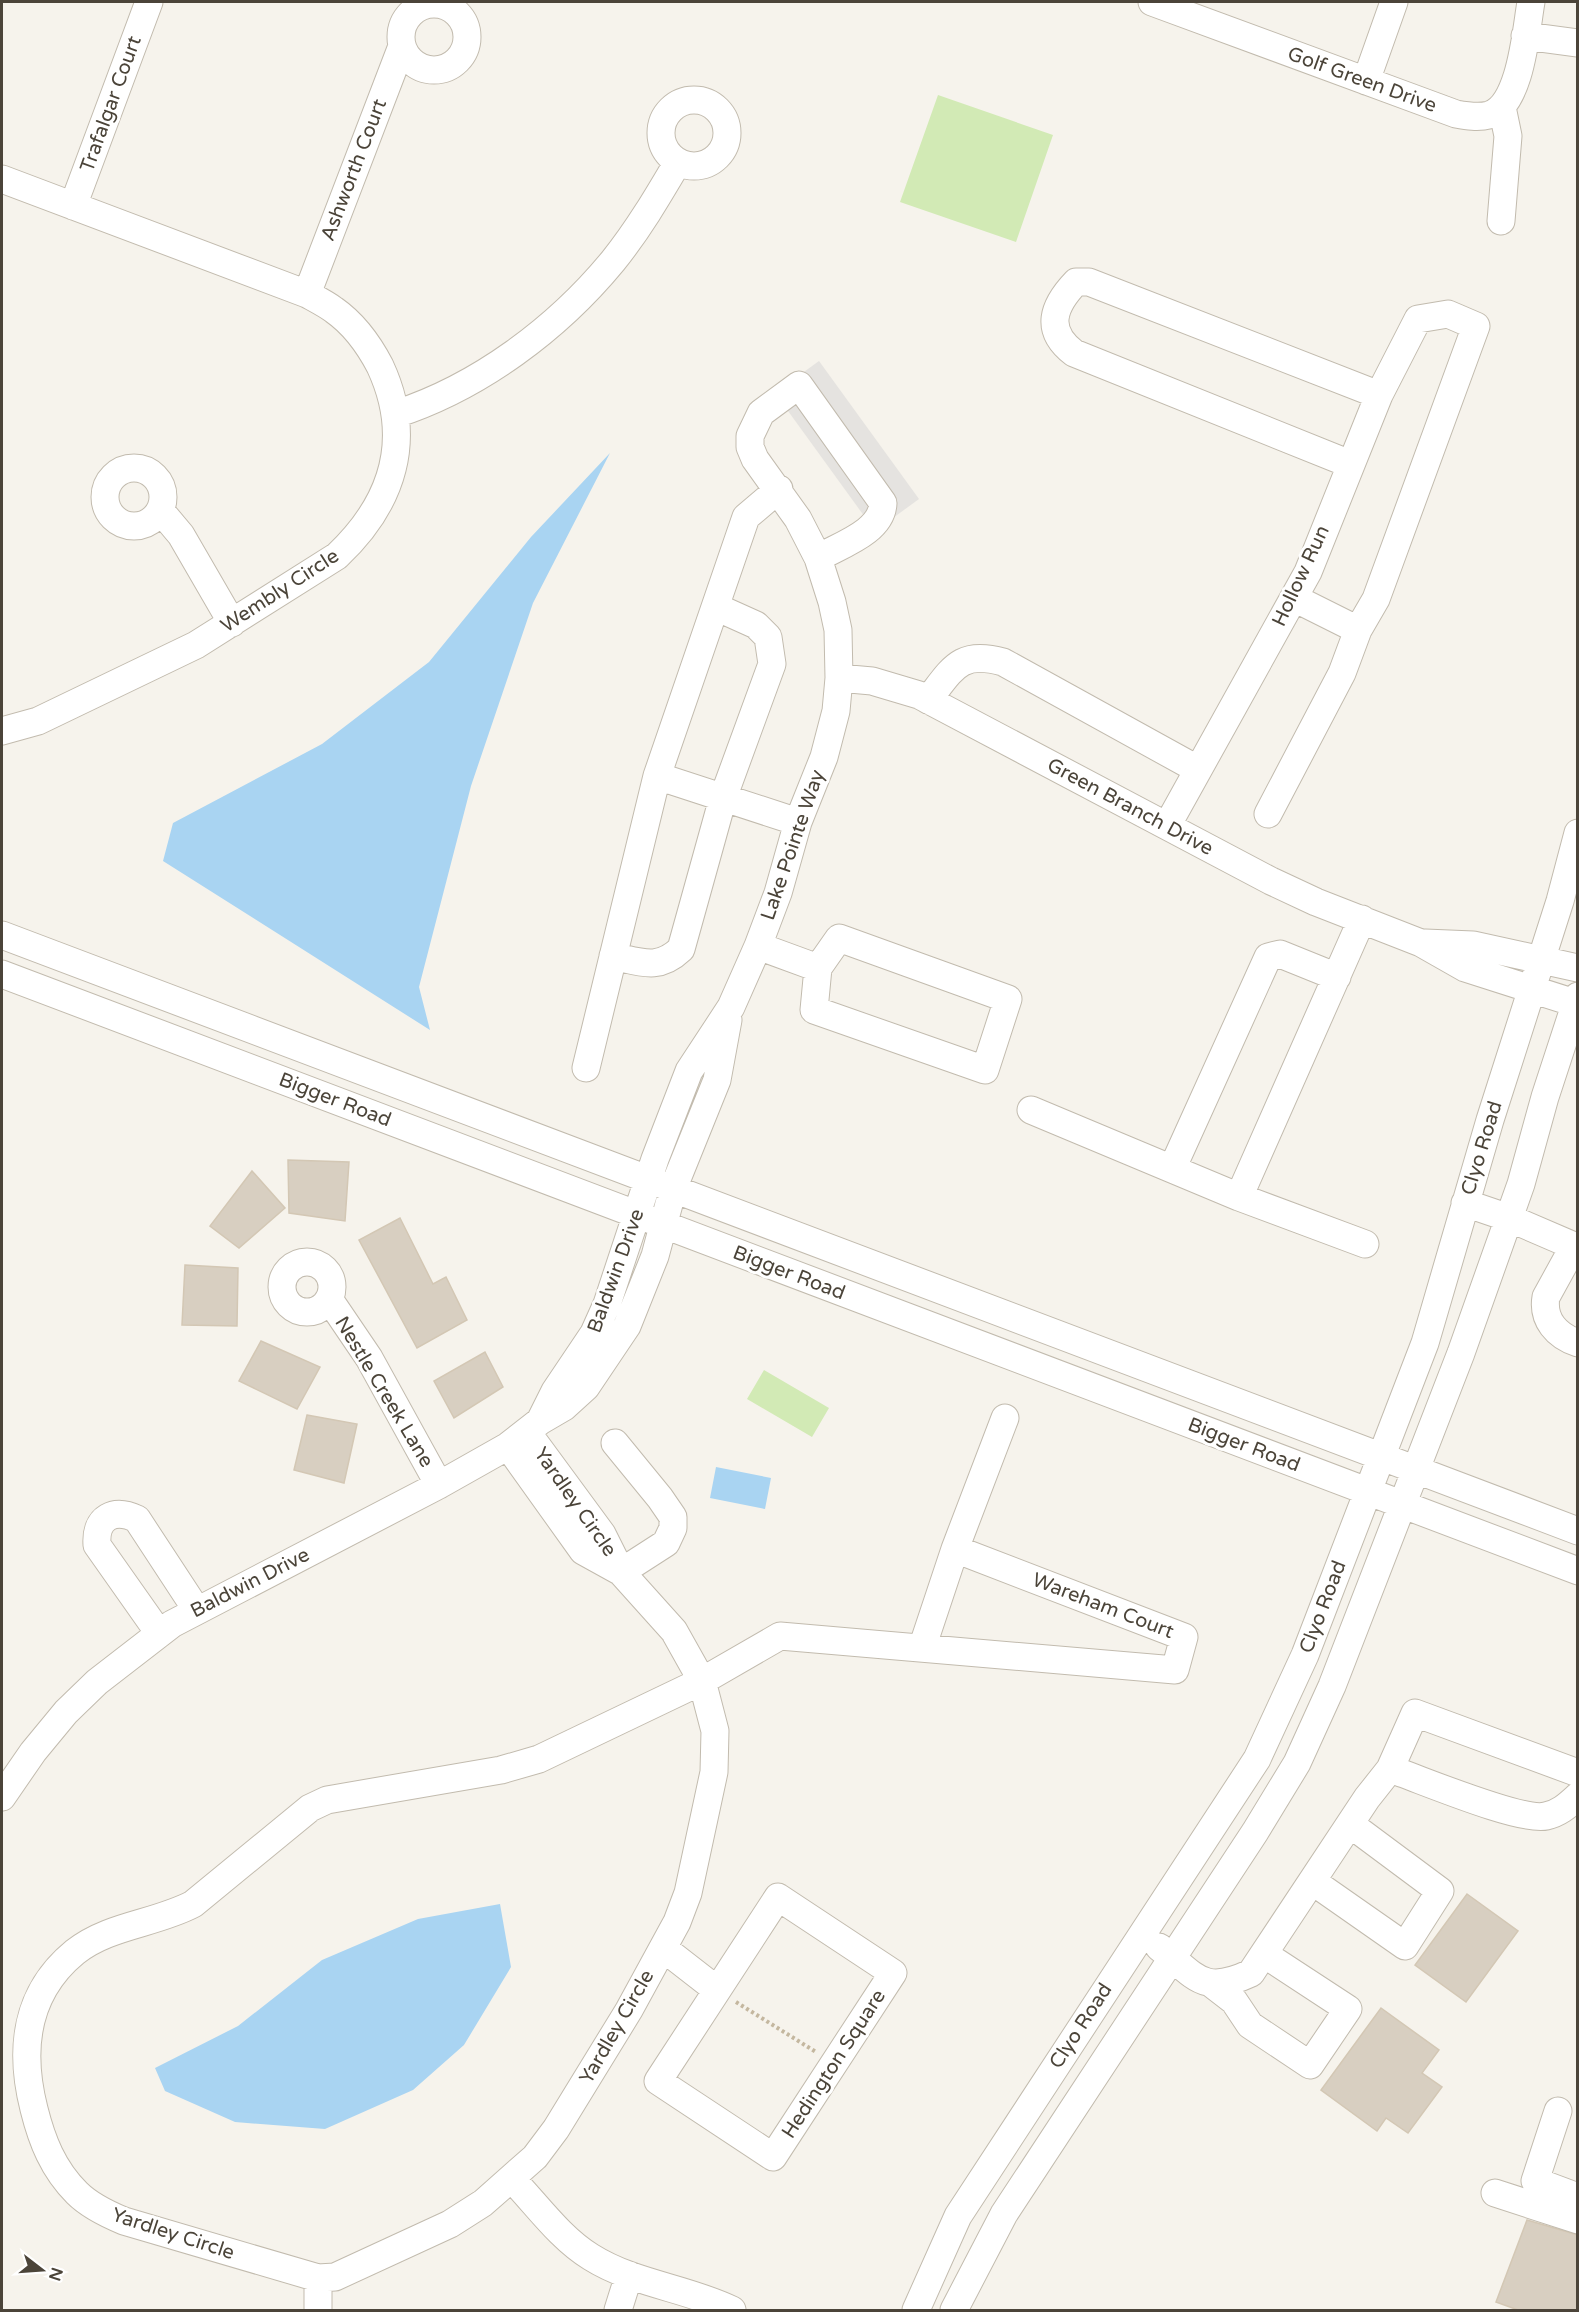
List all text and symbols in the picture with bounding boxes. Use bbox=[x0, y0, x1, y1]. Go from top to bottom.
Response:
street label: Trafalgar Court bbox=[75, 32, 147, 175]
street label: Golf Green Drive bbox=[1284, 42, 1440, 118]
street label: Ashworth Court bbox=[316, 95, 392, 244]
street label: Hollow Run bbox=[1267, 522, 1335, 630]
street label: Wembly Circle bbox=[217, 544, 343, 638]
street label: Green Branch Drive bbox=[1043, 753, 1217, 861]
street label: Lake Pointe Way bbox=[756, 766, 830, 923]
street label: Bigger Road bbox=[275, 1068, 395, 1132]
street label: Clyo Road bbox=[1456, 1098, 1508, 1198]
street label: Baldwin Drive bbox=[582, 1206, 650, 1336]
street label: Bigger Road bbox=[729, 1241, 849, 1305]
street label: Nestle Creek Lane bbox=[329, 1312, 439, 1472]
street label: Bigger Road bbox=[1184, 1413, 1304, 1477]
street label: Yardley Circle bbox=[529, 1443, 621, 1561]
street label: Baldwin Drive bbox=[187, 1543, 313, 1623]
street label: Clyo Road bbox=[1294, 1557, 1352, 1657]
street label: Wareham Court bbox=[1029, 1568, 1177, 1644]
street label: Yardley Circle bbox=[575, 1966, 659, 2088]
street label: Clyo Road bbox=[1044, 1979, 1118, 2073]
street label: Hedington Square bbox=[777, 1985, 891, 2143]
street label: Yardley Circle bbox=[109, 2203, 237, 2265]
north arrow bbox=[12, 2240, 72, 2300]
text: N bbox=[44, 2265, 67, 2283]

